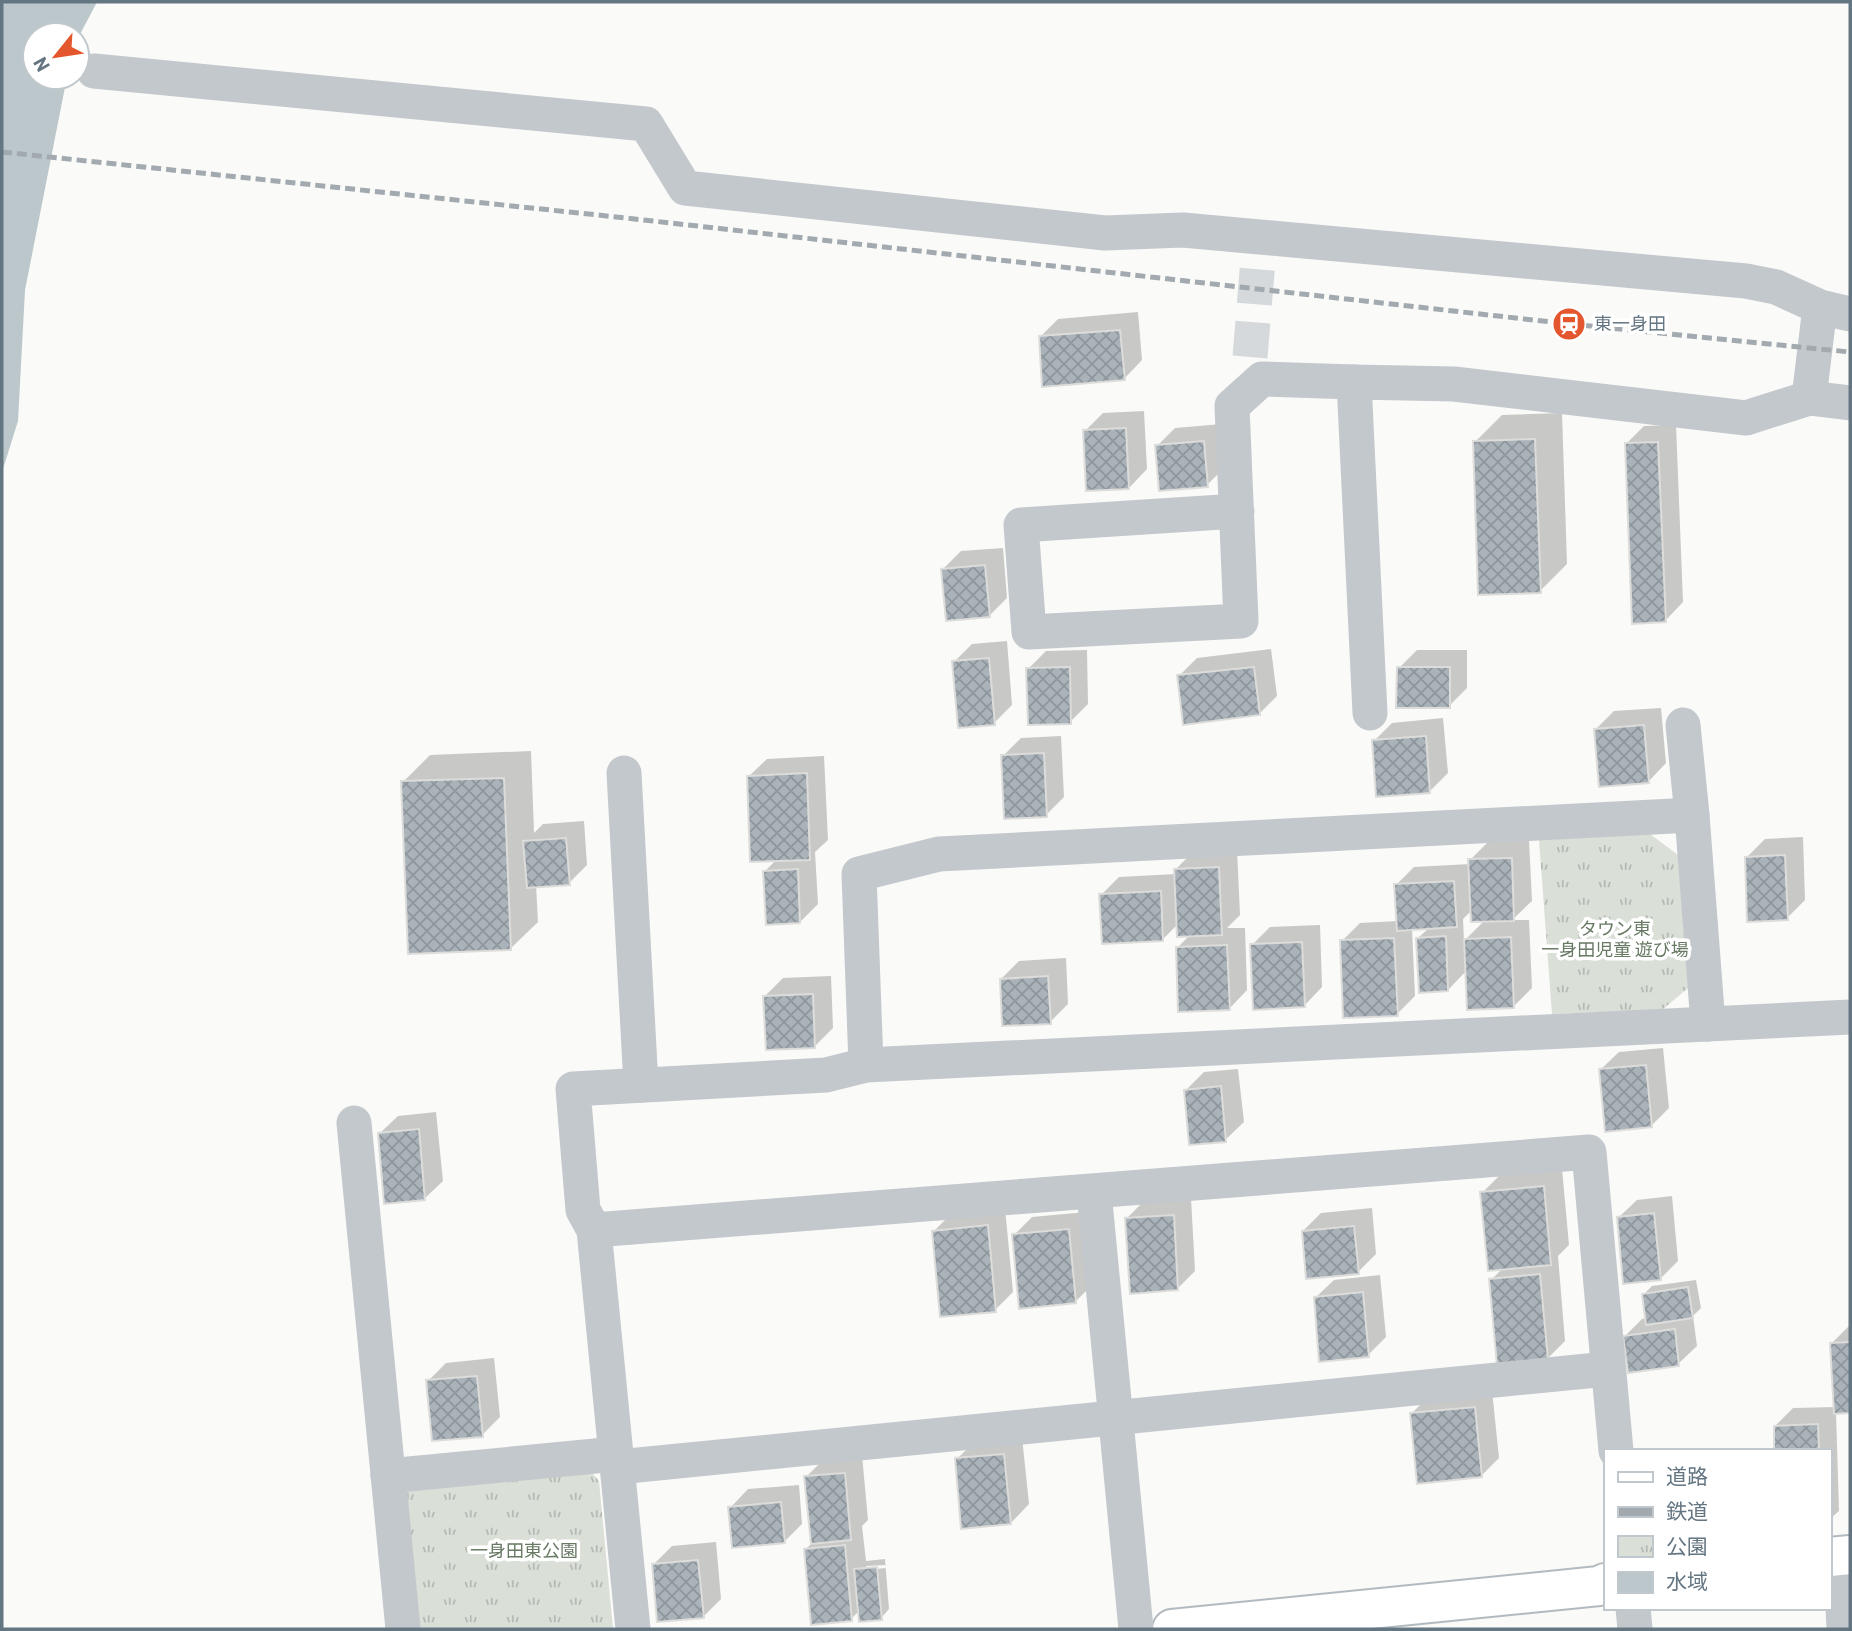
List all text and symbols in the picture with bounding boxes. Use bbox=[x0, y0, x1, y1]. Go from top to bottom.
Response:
north arrow bbox=[21, 21, 91, 91]
text: N bbox=[28, 54, 54, 76]
station icon: 東一身田 bbox=[1550, 305, 1588, 343]
place label: 東一身田 bbox=[1594, 312, 1666, 334]
park label: タウン東 一身田児童 遊び場 bbox=[1541, 917, 1689, 960]
legend bbox=[1604, 1449, 1831, 1610]
text: 道路 bbox=[1666, 1463, 1708, 1488]
text: 鉄道 bbox=[1666, 1498, 1708, 1523]
text: 公園 bbox=[1666, 1533, 1708, 1558]
park label: 一身田東公園 bbox=[470, 1539, 578, 1561]
text: 水域 bbox=[1666, 1568, 1708, 1593]

